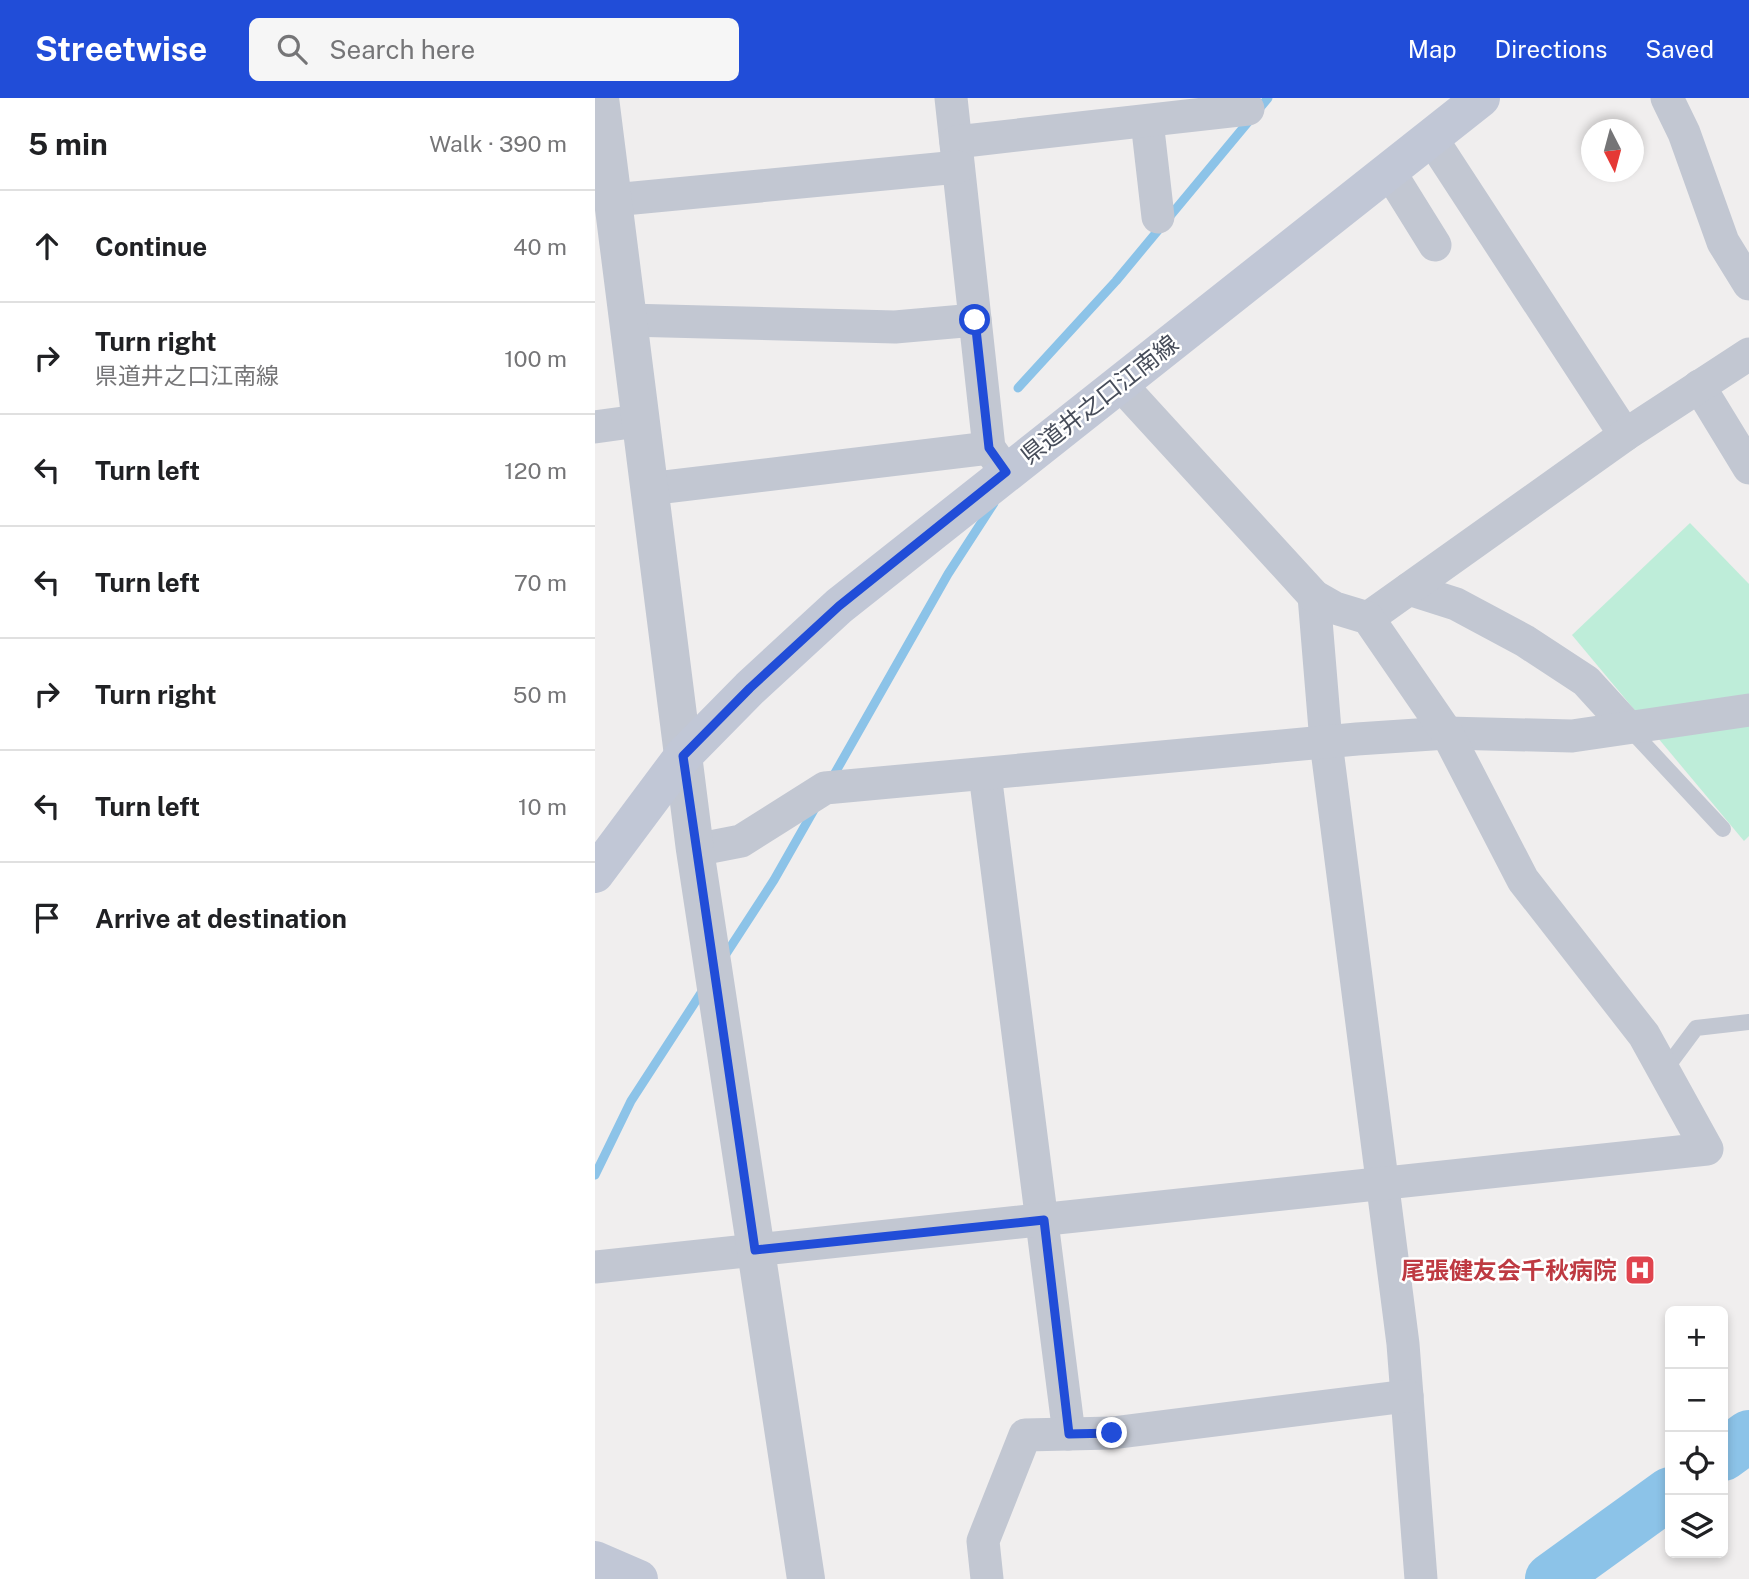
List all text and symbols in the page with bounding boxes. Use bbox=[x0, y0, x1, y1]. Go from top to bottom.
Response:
search box bbox=[249, 18, 739, 81]
text: Streetwise bbox=[35, 30, 207, 68]
icon: search bbox=[273, 30, 311, 68]
text: Search here bbox=[329, 34, 475, 65]
text: Map bbox=[1408, 35, 1457, 63]
text: Directions bbox=[1495, 35, 1607, 63]
text: Saved bbox=[1645, 35, 1714, 63]
north arrow bbox=[1581, 119, 1644, 182]
text: 5 min bbox=[28, 126, 108, 162]
text: Walk · 390 m bbox=[429, 130, 567, 157]
icon: ahead bbox=[28, 227, 66, 265]
text: Continue bbox=[95, 231, 207, 262]
text: 40 m bbox=[513, 233, 567, 260]
route start bbox=[959, 304, 990, 335]
text: Turn right bbox=[95, 326, 217, 357]
street label: 県道井之口江南線 bbox=[1015, 329, 1183, 469]
icon: right bbox=[28, 339, 66, 377]
text: 100 m bbox=[504, 345, 567, 372]
text: 県道井之口江南線 bbox=[95, 362, 279, 389]
icon: left bbox=[28, 451, 66, 489]
text: Turn left bbox=[95, 455, 200, 486]
text: 120 m bbox=[504, 457, 567, 484]
icon: left bbox=[28, 563, 66, 601]
text: Turn left bbox=[95, 567, 200, 598]
text: 70 m bbox=[514, 569, 567, 596]
icon: right bbox=[28, 675, 66, 713]
text: Turn right bbox=[95, 679, 217, 710]
text: 50 m bbox=[513, 681, 567, 708]
icon: left bbox=[28, 787, 66, 825]
text: Turn left bbox=[95, 791, 200, 822]
text: 10 m bbox=[518, 793, 567, 820]
icon: arrive bbox=[28, 899, 66, 937]
text: Arrive at destination bbox=[95, 903, 347, 934]
hospital icon: 尾張健友会千秋病院 bbox=[1623, 1253, 1657, 1287]
place label: 尾張健友会千秋病院 bbox=[1401, 1256, 1617, 1284]
map controls bbox=[1665, 1306, 1728, 1558]
button: + bbox=[1665, 1306, 1728, 1369]
button: − bbox=[1665, 1369, 1728, 1432]
route end bbox=[1096, 1417, 1127, 1448]
button: locate bbox=[1665, 1432, 1728, 1495]
button: layers bbox=[1665, 1495, 1728, 1558]

